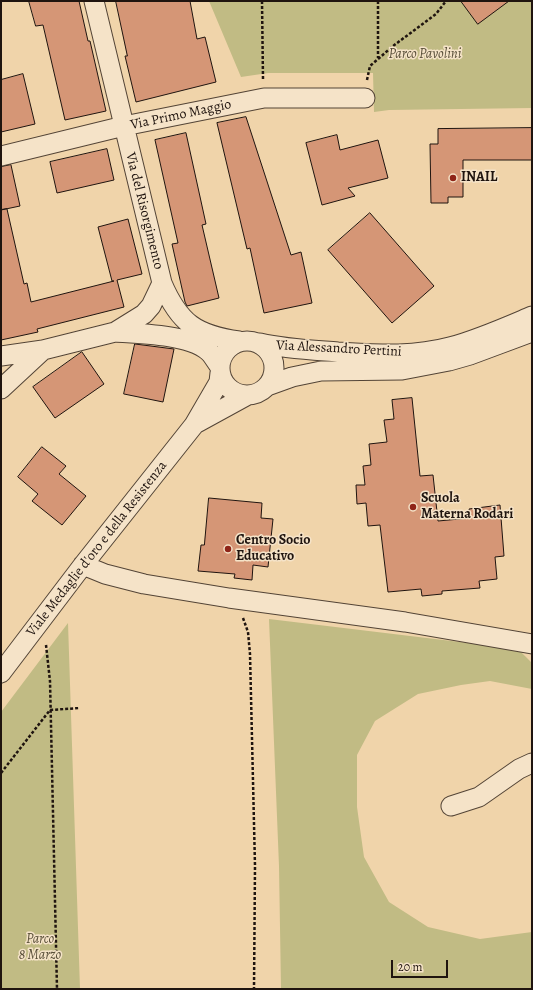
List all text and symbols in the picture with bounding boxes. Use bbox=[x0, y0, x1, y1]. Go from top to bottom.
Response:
park label: Parco Pavolini bbox=[389, 47, 461, 63]
street label: Via Primo Maggio bbox=[129, 96, 233, 134]
street label: Via del Risorgimento bbox=[121, 151, 167, 271]
place label: INAIL bbox=[461, 170, 497, 186]
marker: INAIL bbox=[448, 173, 458, 183]
street label: Via Alessandro Pertini bbox=[276, 337, 402, 361]
street label: Viale Medaglie d'oro e della Resistenza bbox=[23, 458, 171, 640]
place label: Scuola Materna Rodari bbox=[421, 491, 513, 524]
marker: Scuola Materna Rodari bbox=[408, 502, 418, 512]
place label: Centro Socio Educativo bbox=[236, 533, 311, 566]
marker: Centro Socio Educativo bbox=[223, 544, 233, 554]
park label: Parco 8 Marzo bbox=[19, 932, 61, 964]
scale bar bbox=[393, 952, 450, 978]
text: 20 m bbox=[398, 959, 422, 975]

